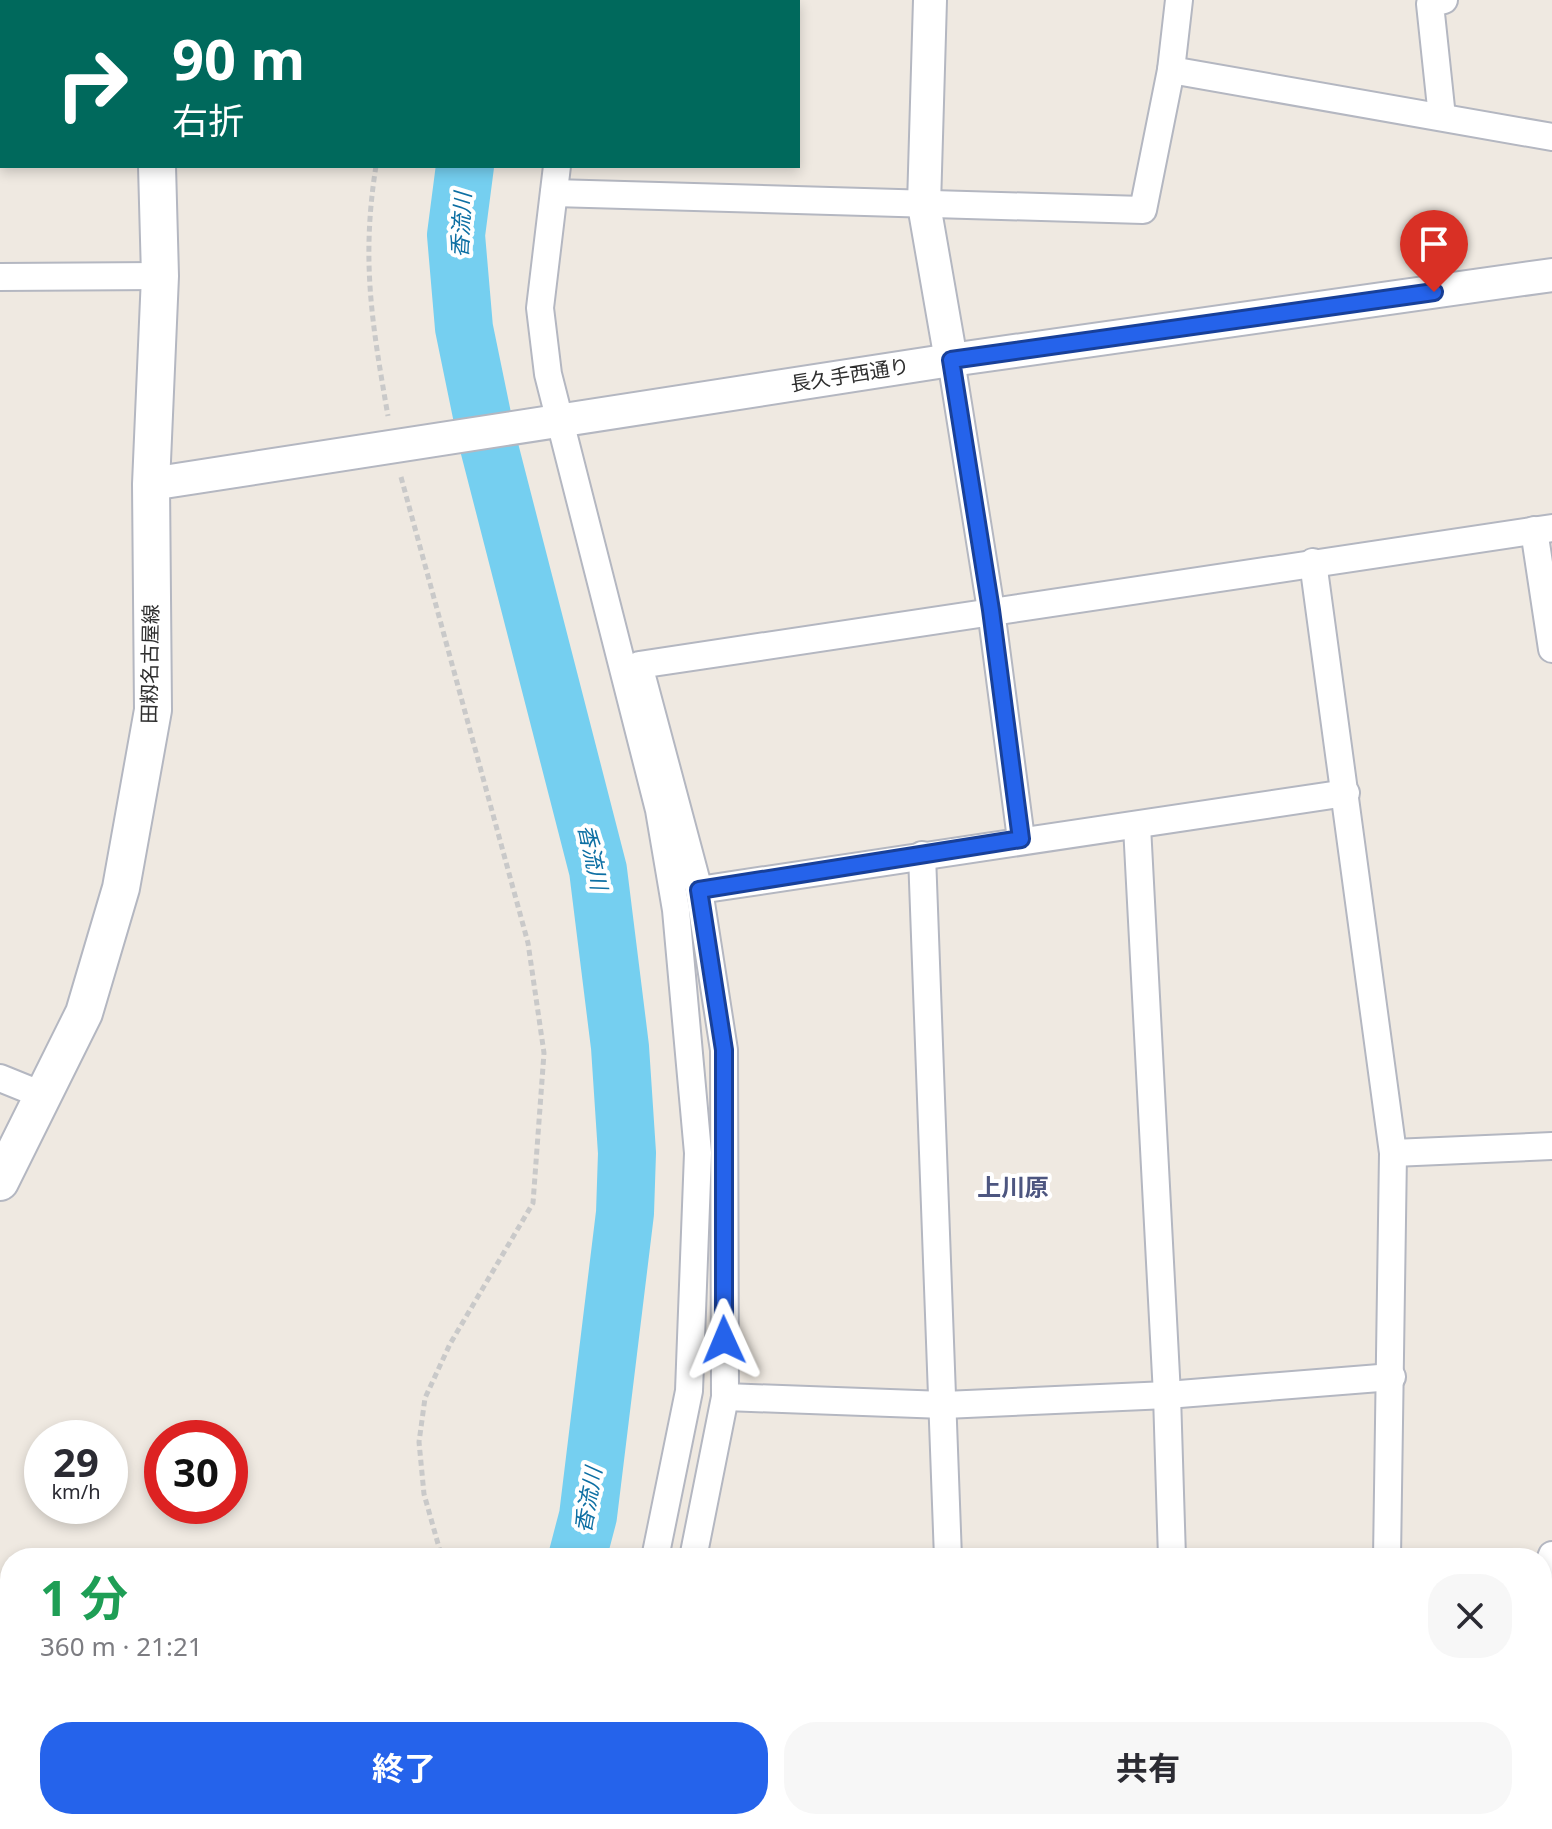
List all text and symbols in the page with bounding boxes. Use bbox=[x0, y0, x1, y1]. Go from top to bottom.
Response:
text: 90 m bbox=[172, 20, 305, 96]
icon: right bbox=[40, 32, 144, 136]
text: 右折 bbox=[172, 96, 244, 145]
water label: 香流川 bbox=[443, 189, 477, 259]
pin bbox=[1400, 210, 1468, 292]
icon: arrive bbox=[1412, 222, 1456, 266]
street label: 長久手西通り bbox=[789, 352, 911, 397]
street label: 田籾名古屋線 bbox=[135, 604, 164, 724]
water label: 香流川 bbox=[572, 821, 616, 894]
district label: 上川原 bbox=[977, 1170, 1049, 1203]
position arrow bbox=[682, 1298, 766, 1382]
speed limit sign: 30 bbox=[144, 1420, 248, 1524]
text: 29 bbox=[53, 1434, 99, 1489]
water label: 香流川 bbox=[567, 1463, 608, 1535]
text: km/h bbox=[51, 1478, 101, 1505]
text: 1 分 bbox=[40, 1565, 128, 1630]
button: close bbox=[1428, 1574, 1512, 1658]
text: 360 m · 21:21 bbox=[40, 1628, 203, 1664]
button: 終了 bbox=[40, 1722, 768, 1814]
button: 共有 bbox=[784, 1722, 1512, 1814]

